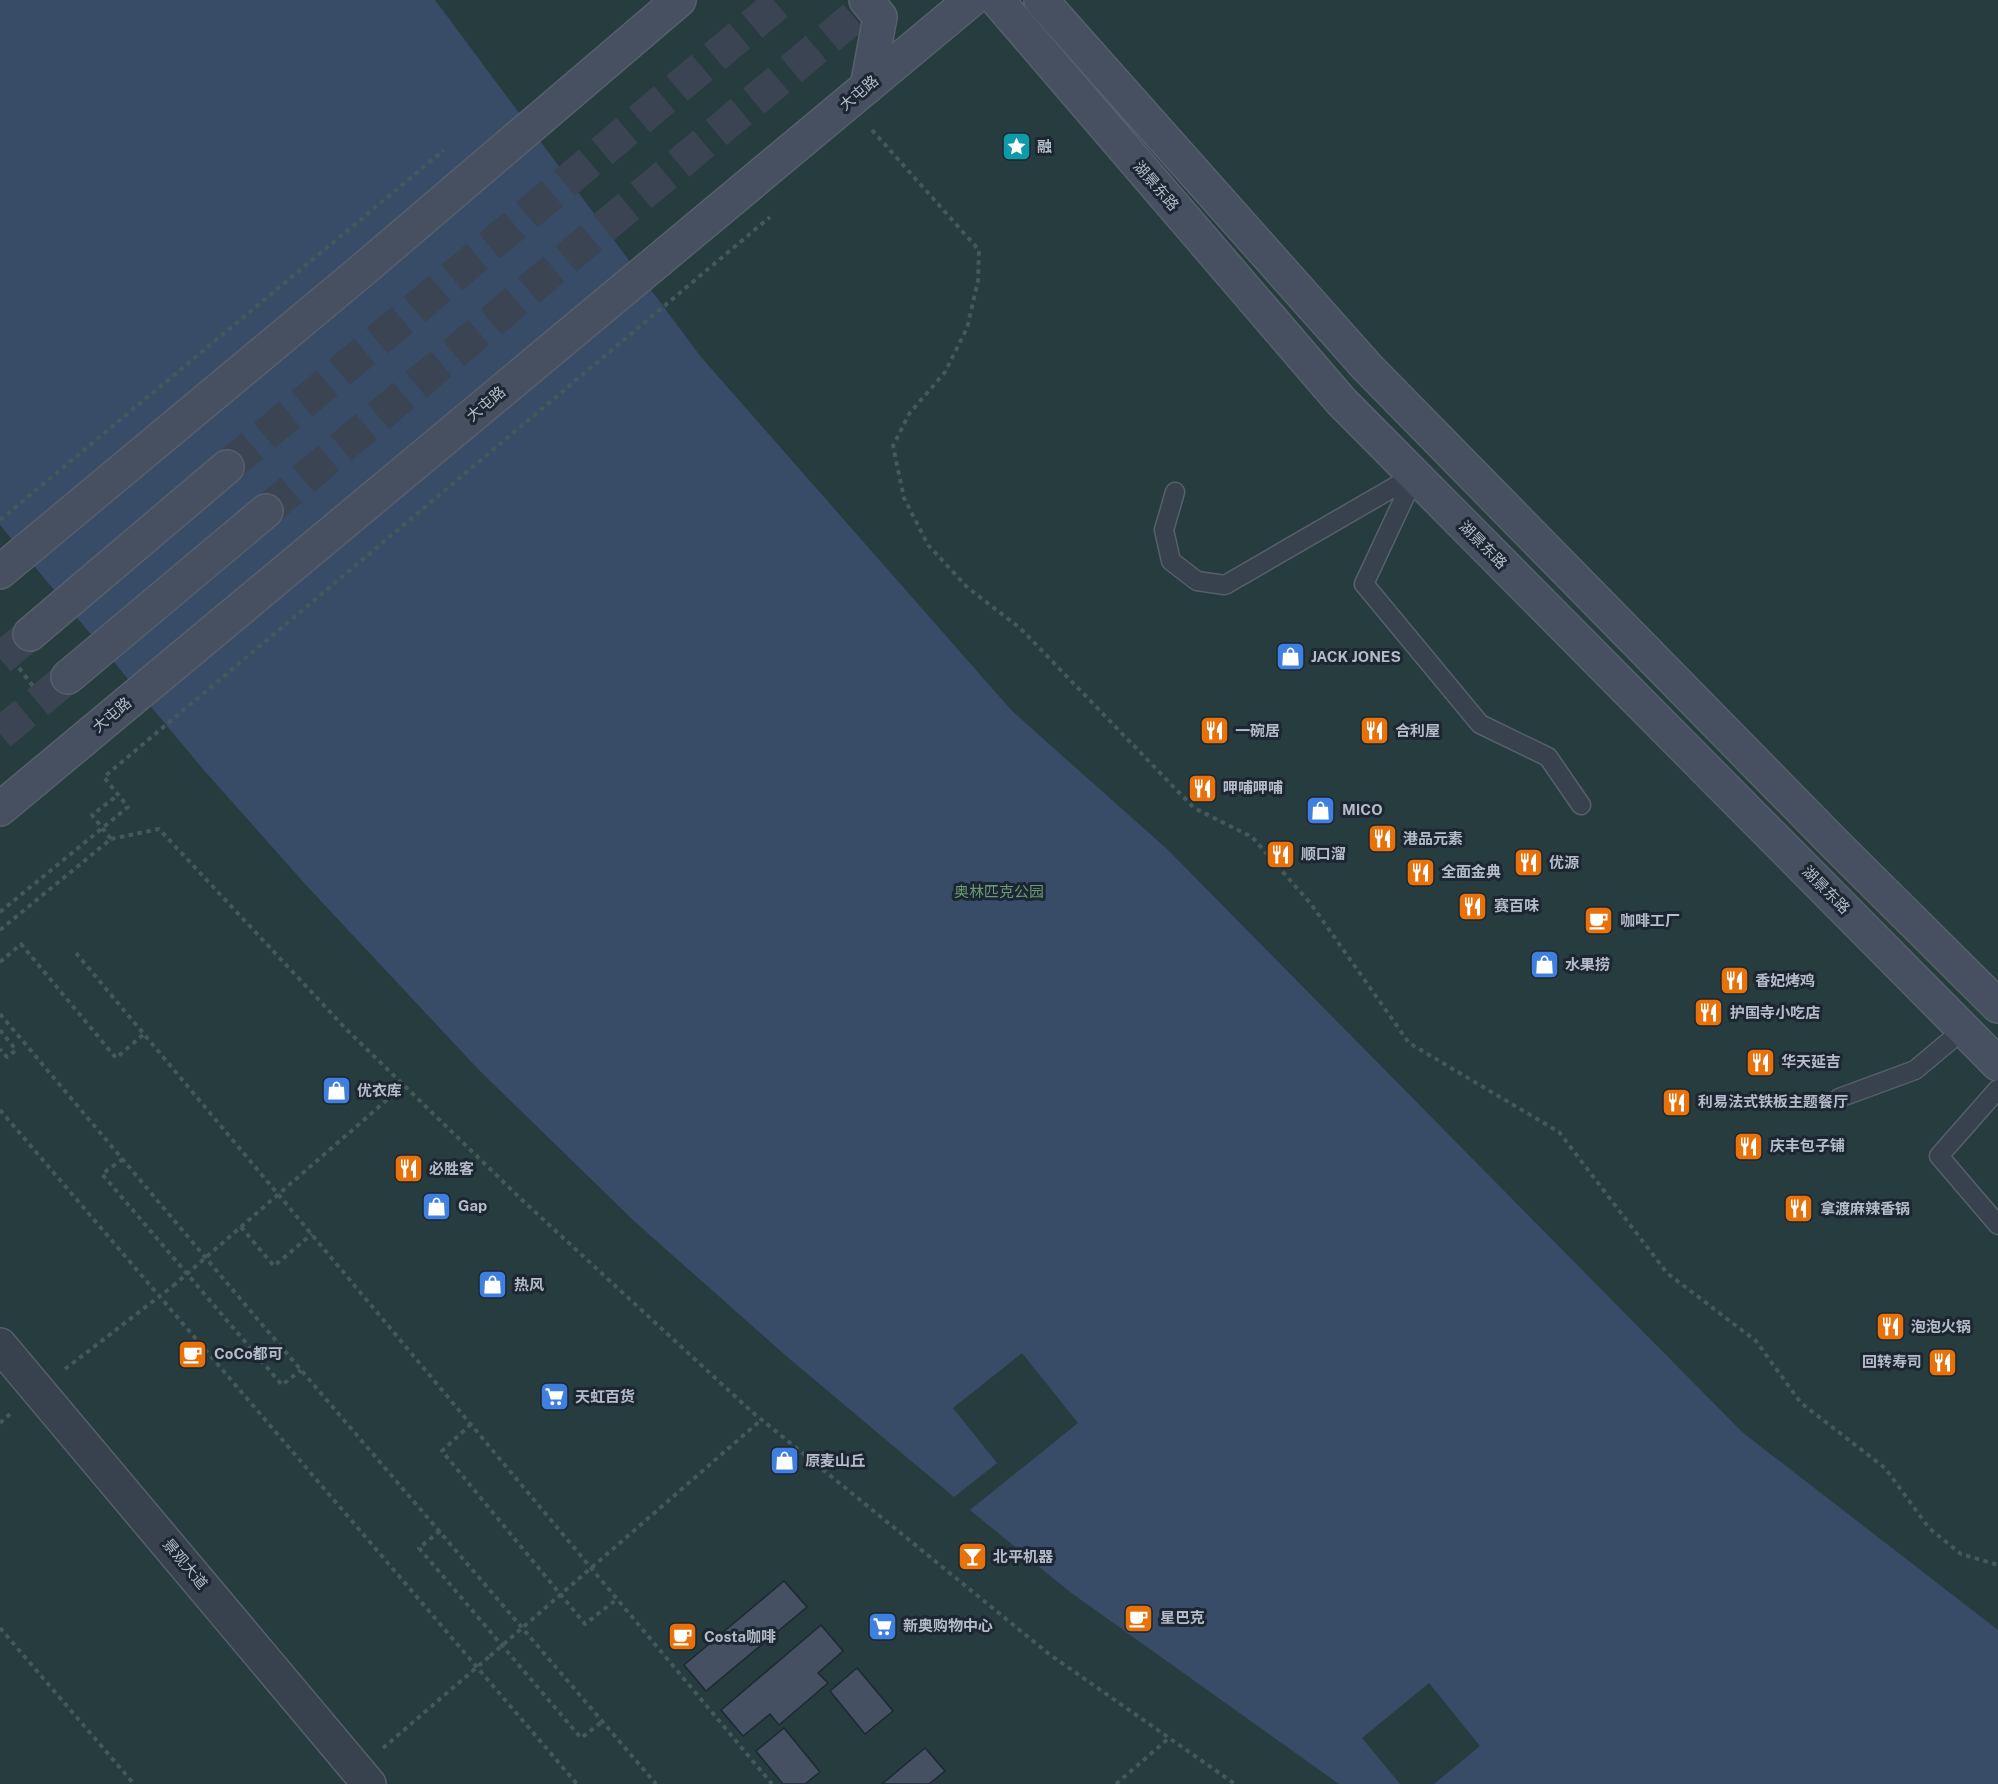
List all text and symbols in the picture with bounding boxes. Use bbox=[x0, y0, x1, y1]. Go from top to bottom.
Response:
street label: 大屯路 bbox=[836, 72, 881, 114]
place icon: 融 bbox=[1000, 131, 1032, 163]
place label: 融 bbox=[1037, 138, 1052, 155]
street label: 湖景东路 bbox=[1130, 157, 1182, 214]
street label: 大屯路 bbox=[463, 383, 508, 425]
street label: 湖景东路 bbox=[1456, 517, 1511, 572]
shop icon: JACK JONES bbox=[1274, 641, 1306, 673]
place label: JACK JONES bbox=[1311, 648, 1401, 665]
street label: 大屯路 bbox=[89, 694, 134, 736]
restaurant icon: 一碗居 bbox=[1198, 715, 1230, 747]
restaurant icon: 合利屋 bbox=[1358, 715, 1390, 747]
place label: 一碗居 bbox=[1235, 722, 1280, 739]
place label: 合利屋 bbox=[1395, 722, 1440, 739]
restaurant icon: 呷哺呷哺 bbox=[1186, 772, 1218, 804]
place label: 呷哺呷哺 bbox=[1223, 779, 1283, 796]
shop icon: MICO bbox=[1305, 794, 1337, 826]
place label: MICO bbox=[1342, 801, 1383, 818]
restaurant icon: 港品元素 bbox=[1366, 823, 1398, 855]
place label: 港品元素 bbox=[1403, 830, 1463, 847]
restaurant icon: 顺口溜 bbox=[1264, 838, 1296, 870]
place label: 顺口溜 bbox=[1301, 845, 1346, 862]
restaurant icon: 优源 bbox=[1512, 847, 1544, 879]
place label: 优源 bbox=[1549, 854, 1579, 871]
restaurant icon: 全面金典 bbox=[1404, 856, 1436, 888]
street label: 湖景东路 bbox=[1799, 862, 1854, 917]
place label: 全面金典 bbox=[1441, 863, 1501, 880]
park label: 奥林匹克公园 bbox=[954, 883, 1044, 900]
restaurant icon: 赛百味 bbox=[1457, 890, 1489, 922]
place label: 赛百味 bbox=[1494, 897, 1539, 914]
cafe icon: 咖啡工厂 bbox=[1583, 905, 1615, 937]
place label: 咖啡工厂 bbox=[1620, 912, 1680, 929]
shop icon: 水果捞 bbox=[1528, 949, 1560, 981]
place label: 水果捞 bbox=[1565, 956, 1610, 973]
restaurant icon: 香妃烤鸡 bbox=[1718, 965, 1750, 997]
place label: 香妃烤鸡 bbox=[1755, 972, 1815, 989]
restaurant icon: 护国寺小吃店 bbox=[1693, 997, 1725, 1029]
place label: 护国寺小吃店 bbox=[1730, 1004, 1820, 1021]
restaurant icon: 华天延吉 bbox=[1744, 1046, 1776, 1078]
place label: 华天延吉 bbox=[1781, 1053, 1841, 1070]
shop icon: 优衣库 bbox=[320, 1075, 352, 1107]
place label: 优衣库 bbox=[357, 1082, 402, 1099]
restaurant icon: 利易法式铁板主题餐厅 bbox=[1661, 1086, 1693, 1118]
place label: 利易法式铁板主题餐厅 bbox=[1698, 1093, 1848, 1110]
restaurant icon: 庆丰包子铺 bbox=[1733, 1130, 1765, 1162]
place label: 庆丰包子铺 bbox=[1770, 1137, 1845, 1154]
restaurant icon: 必胜客 bbox=[392, 1153, 424, 1185]
place label: 必胜客 bbox=[429, 1160, 474, 1177]
shop icon: Gap bbox=[421, 1190, 453, 1222]
restaurant icon: 拿渡麻辣香锅 bbox=[1783, 1193, 1815, 1225]
place label: Gap bbox=[458, 1197, 487, 1214]
place label: 拿渡麻辣香锅 bbox=[1820, 1200, 1910, 1217]
shop icon: 热风 bbox=[477, 1269, 509, 1301]
place label: 热风 bbox=[514, 1276, 544, 1293]
restaurant icon: 泡泡火锅 bbox=[1874, 1311, 1906, 1343]
place label: 泡泡火锅 bbox=[1911, 1318, 1971, 1335]
cafe icon: CoCo都可 bbox=[177, 1338, 209, 1370]
place label: CoCo都可 bbox=[214, 1345, 283, 1362]
restaurant icon: 回转寿司 bbox=[1927, 1346, 1959, 1378]
place label: 回转寿司 bbox=[1862, 1353, 1922, 1370]
supermarket icon: 天虹百货 bbox=[538, 1381, 570, 1413]
place label: 天虹百货 bbox=[575, 1388, 635, 1405]
shop icon: 原麦山丘 bbox=[768, 1445, 800, 1477]
place label: 原麦山丘 bbox=[805, 1452, 865, 1469]
street label: 景观大道 bbox=[160, 1535, 211, 1592]
bar icon: 北平机器 bbox=[956, 1541, 988, 1573]
place label: 北平机器 bbox=[993, 1548, 1054, 1565]
cafe icon: 星巴克 bbox=[1123, 1602, 1155, 1634]
place label: 星巴克 bbox=[1160, 1609, 1205, 1626]
supermarket icon: 新奥购物中心 bbox=[866, 1610, 898, 1642]
place label: 新奥购物中心 bbox=[903, 1617, 993, 1634]
cafe icon: Costa咖啡 bbox=[667, 1621, 699, 1653]
place label: Costa咖啡 bbox=[704, 1628, 776, 1645]

